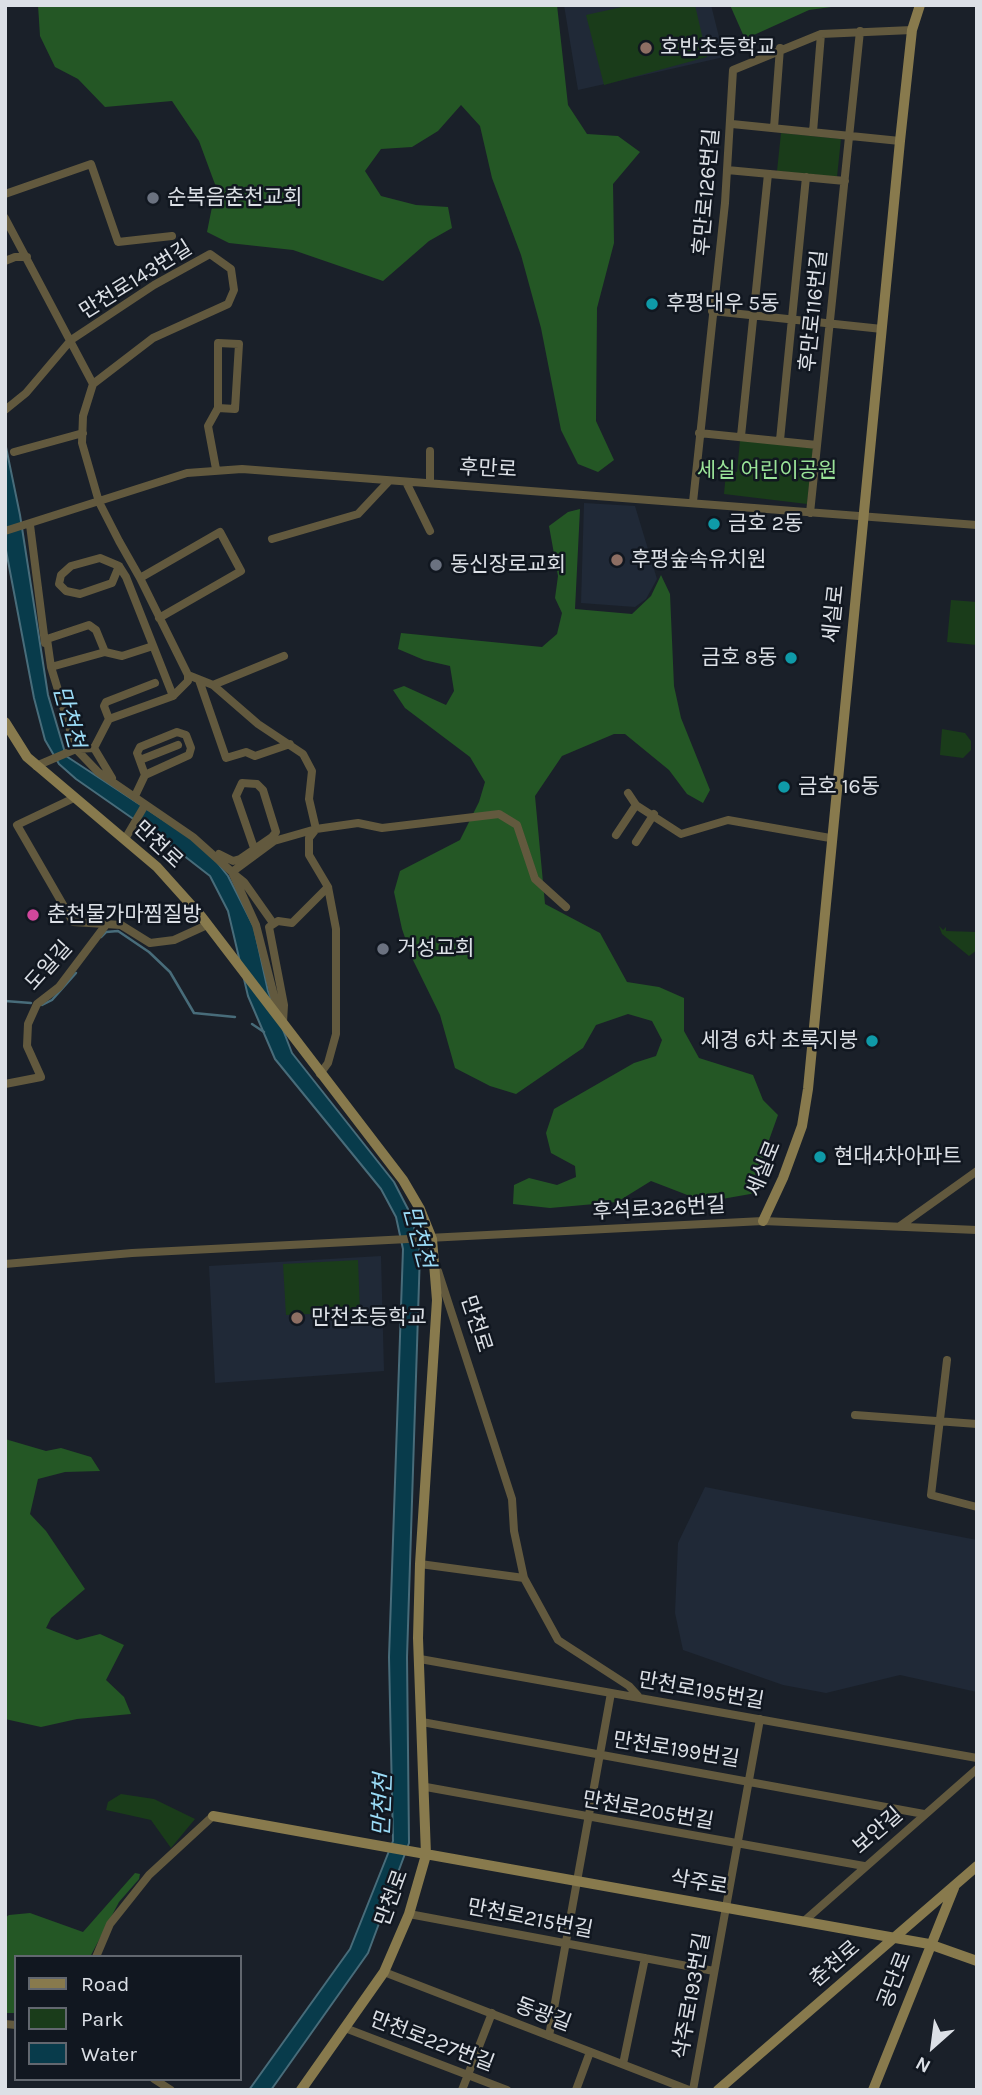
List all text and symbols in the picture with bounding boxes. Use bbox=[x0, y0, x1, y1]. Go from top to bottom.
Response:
place label: 호반초등학교 bbox=[660, 35, 776, 61]
marker: 호반초등학교 bbox=[638, 40, 654, 56]
street label: 후만로126번길 bbox=[689, 127, 725, 257]
place label: 순복음춘천교회 bbox=[167, 185, 302, 211]
marker: 순복음춘천교회 bbox=[145, 190, 161, 206]
street label: 만천로143번길 bbox=[75, 235, 197, 325]
street label: 후만로116번길 bbox=[795, 249, 833, 373]
place label: 후평대우 5동 bbox=[666, 291, 779, 317]
marker: 후평대우 5동 bbox=[644, 296, 660, 312]
street label: 후만로 bbox=[458, 455, 518, 483]
park label: 세실 어린이공원 bbox=[697, 458, 837, 484]
place label: 금호 2동 bbox=[728, 511, 803, 537]
marker: 금호 2동 bbox=[706, 516, 722, 532]
place label: 후평숲속유치원 bbox=[631, 547, 766, 573]
place label: 동신장로교회 bbox=[450, 552, 566, 578]
marker: 후평숲속유치원 bbox=[609, 552, 625, 568]
marker: 동신장로교회 bbox=[428, 557, 444, 573]
street label: 세실로 bbox=[818, 584, 850, 644]
place label: 금호 8동 bbox=[701, 645, 777, 671]
marker: 금호 8동 bbox=[783, 650, 799, 666]
water label: 만천천 bbox=[46, 683, 90, 751]
place label: 금호 16동 bbox=[798, 774, 880, 800]
marker: 금호 16동 bbox=[776, 779, 792, 795]
street label: 만천로 bbox=[128, 816, 188, 874]
place label: 춘천물가마찜질방 bbox=[47, 902, 202, 928]
marker: 춘천물가마찜질방 bbox=[25, 907, 41, 923]
street label: 도일길 bbox=[20, 936, 78, 996]
place label: 거성교회 bbox=[397, 936, 474, 962]
marker: 거성교회 bbox=[375, 941, 391, 957]
place label: 세경 6차 초록지붕 bbox=[701, 1028, 858, 1054]
marker: 세경 6차 초록지붕 bbox=[864, 1033, 880, 1049]
street label: 세실로 bbox=[741, 1137, 787, 1201]
place label: 현대4차아파트 bbox=[834, 1144, 962, 1170]
marker: 현대4차아파트 bbox=[812, 1149, 828, 1165]
street label: 후석로326번길 bbox=[592, 1193, 726, 1225]
water label: 만천천 bbox=[396, 1203, 440, 1271]
street label: 만천로 bbox=[455, 1293, 497, 1355]
place label: 만천초등학교 bbox=[311, 1305, 427, 1331]
marker: 만천초등학교 bbox=[289, 1310, 305, 1326]
street label: 만천로195번길 bbox=[636, 1668, 766, 1714]
street label: 만천로199번길 bbox=[611, 1728, 741, 1772]
water label: 만천천 bbox=[368, 1773, 398, 1837]
street label: 만천로205번길 bbox=[580, 1787, 716, 1835]
street label: 보안길 bbox=[848, 1802, 908, 1860]
street label: 만천로 bbox=[370, 1866, 414, 1930]
street label: 삭주로 bbox=[668, 1866, 730, 1900]
street label: 만천로215번길 bbox=[465, 1894, 595, 1944]
street label: 삭주로193번길 bbox=[668, 1931, 716, 2061]
street label: 춘천로 bbox=[805, 1935, 865, 1993]
street label: 공단로 bbox=[873, 1948, 917, 2012]
legend bbox=[14, 1955, 242, 2081]
text: Road bbox=[81, 1972, 129, 1996]
street label: 동광길 bbox=[511, 1993, 575, 2037]
text: Park bbox=[81, 2007, 124, 2031]
street label: 만천로227번길 bbox=[366, 2007, 498, 2077]
north arrow bbox=[898, 2011, 968, 2081]
text: Water bbox=[81, 2042, 137, 2066]
text: N bbox=[912, 2052, 934, 2077]

